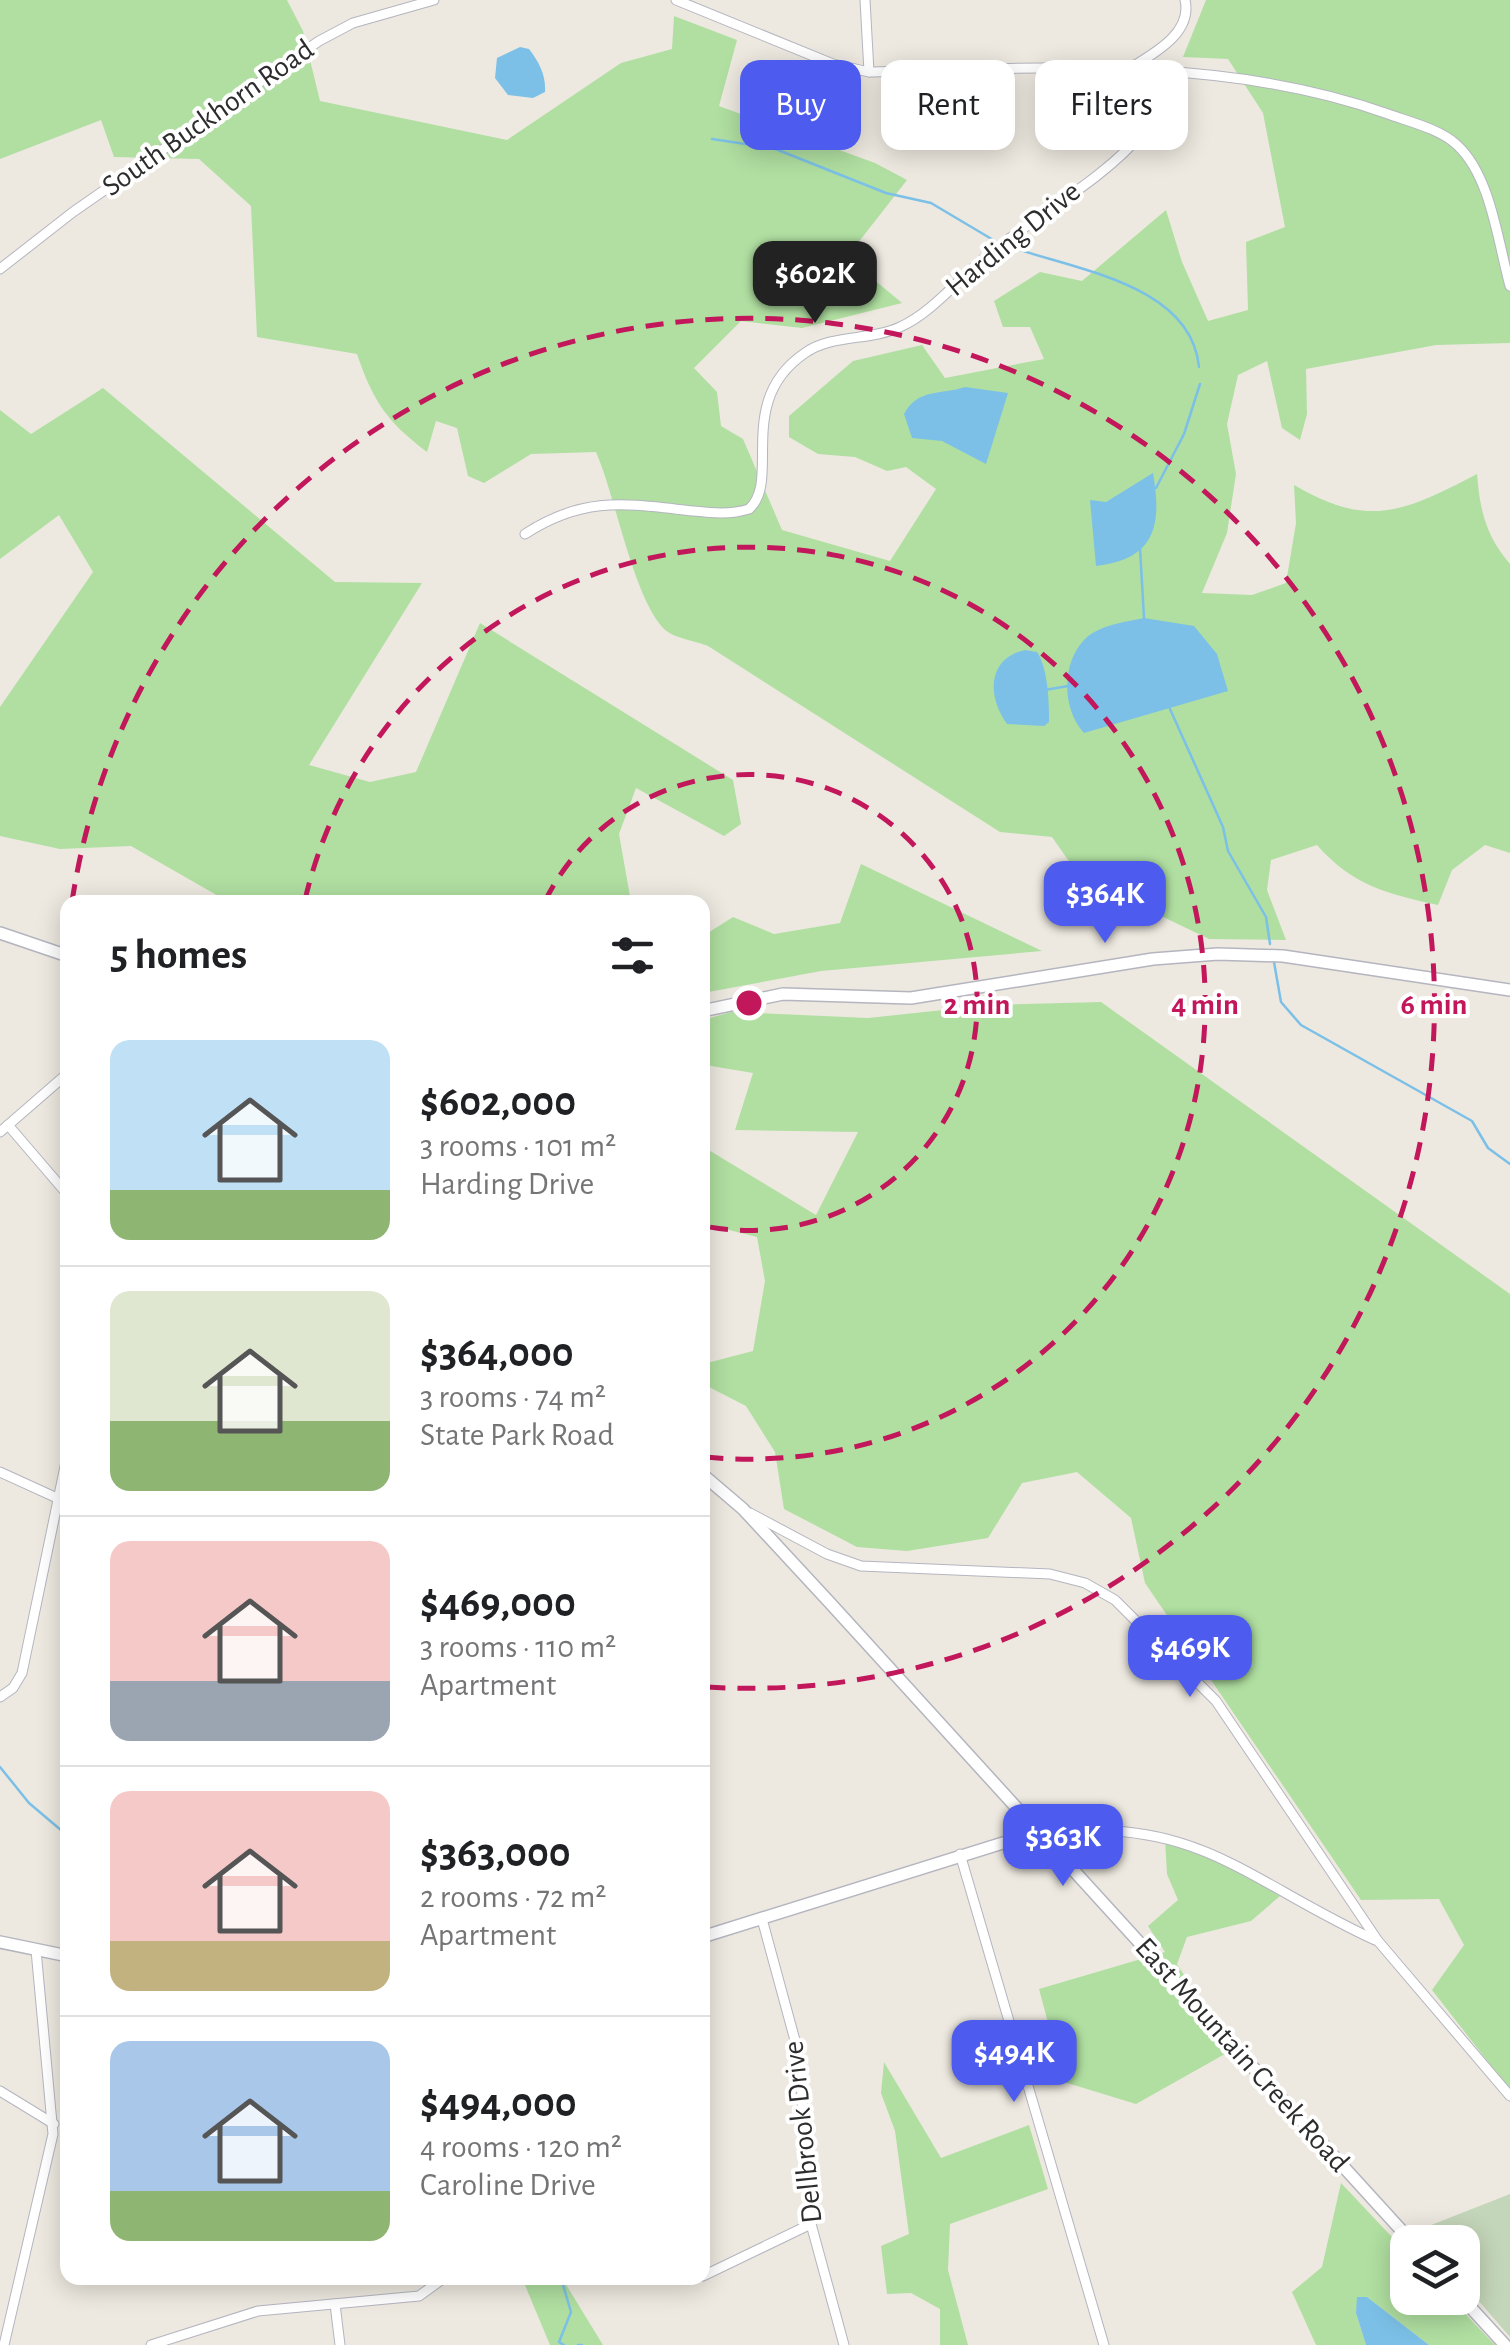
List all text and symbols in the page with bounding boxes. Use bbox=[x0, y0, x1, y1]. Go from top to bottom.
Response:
street label: South Buckhorn Road bbox=[97, 34, 319, 202]
chip: Buy bbox=[740, 60, 861, 150]
chip: Rent bbox=[881, 60, 1015, 150]
chip: Filters bbox=[1035, 60, 1188, 150]
street label: Harding Drive bbox=[940, 176, 1086, 302]
pin: $602K bbox=[745, 241, 885, 326]
text: $602K bbox=[775, 257, 855, 289]
pin: $364K bbox=[1035, 861, 1175, 946]
text: $364K bbox=[1066, 877, 1144, 909]
icon: filters bbox=[605, 928, 660, 983]
text: 5 homes bbox=[110, 934, 247, 976]
centre of rings bbox=[731, 985, 767, 1021]
text: 2 min bbox=[944, 990, 1010, 1020]
text: 4 min bbox=[1171, 990, 1239, 1020]
text: 6 min bbox=[1401, 990, 1467, 1020]
icon: home bbox=[190, 1080, 310, 1200]
text: $602,000 bbox=[420, 1081, 576, 1123]
text: 3 rooms · 101 m² bbox=[420, 1130, 616, 1162]
text: Harding Drive bbox=[420, 1168, 594, 1200]
icon: home bbox=[190, 1331, 310, 1451]
text: $364,000 bbox=[420, 1332, 574, 1374]
text: 3 rooms · 74 m² bbox=[420, 1381, 606, 1413]
text: State Park Road bbox=[420, 1419, 614, 1451]
icon: home bbox=[190, 1581, 310, 1701]
text: $469,000 bbox=[420, 1582, 576, 1624]
pin: $469K bbox=[1120, 1615, 1260, 1700]
text: 3 rooms · 110 m² bbox=[420, 1631, 616, 1663]
text: $469K bbox=[1150, 1631, 1230, 1663]
text: Apartment bbox=[420, 1669, 556, 1701]
pin: $363K bbox=[993, 1804, 1133, 1889]
text: $363K bbox=[1025, 1820, 1101, 1852]
icon: home bbox=[190, 1831, 310, 1951]
text: $363,000 bbox=[420, 1832, 571, 1874]
text: 2 rooms · 72 m² bbox=[420, 1881, 607, 1913]
text: Apartment bbox=[420, 1919, 556, 1951]
street label: East Mountain Creek Road bbox=[1129, 1932, 1355, 2178]
pin: $494K bbox=[944, 2020, 1084, 2105]
text: $494K bbox=[974, 2036, 1054, 2068]
street label: Dellbrook Drive bbox=[779, 2039, 827, 2225]
icon: home bbox=[190, 2081, 310, 2201]
text: $494,000 bbox=[420, 2082, 577, 2124]
text: 4 rooms · 120 m² bbox=[420, 2131, 622, 2163]
text: Caroline Drive bbox=[420, 2169, 596, 2201]
map controls bbox=[1390, 2225, 1480, 2315]
button: layers bbox=[1390, 2225, 1480, 2315]

